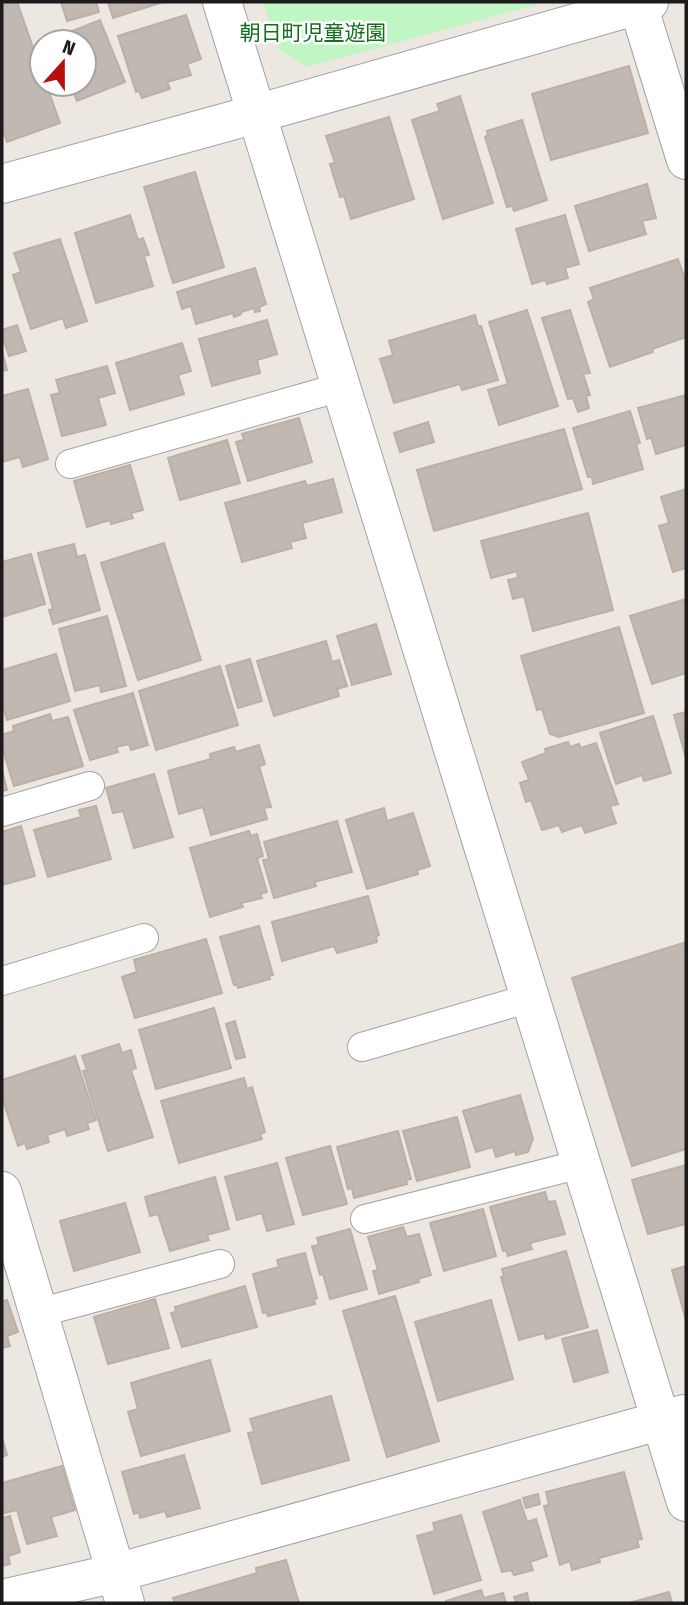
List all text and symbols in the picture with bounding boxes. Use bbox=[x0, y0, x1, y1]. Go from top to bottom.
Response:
park label: 朝日町児童遊園 bbox=[240, 20, 387, 46]
north arrow bbox=[28, 28, 98, 98]
text: N bbox=[59, 35, 78, 60]

